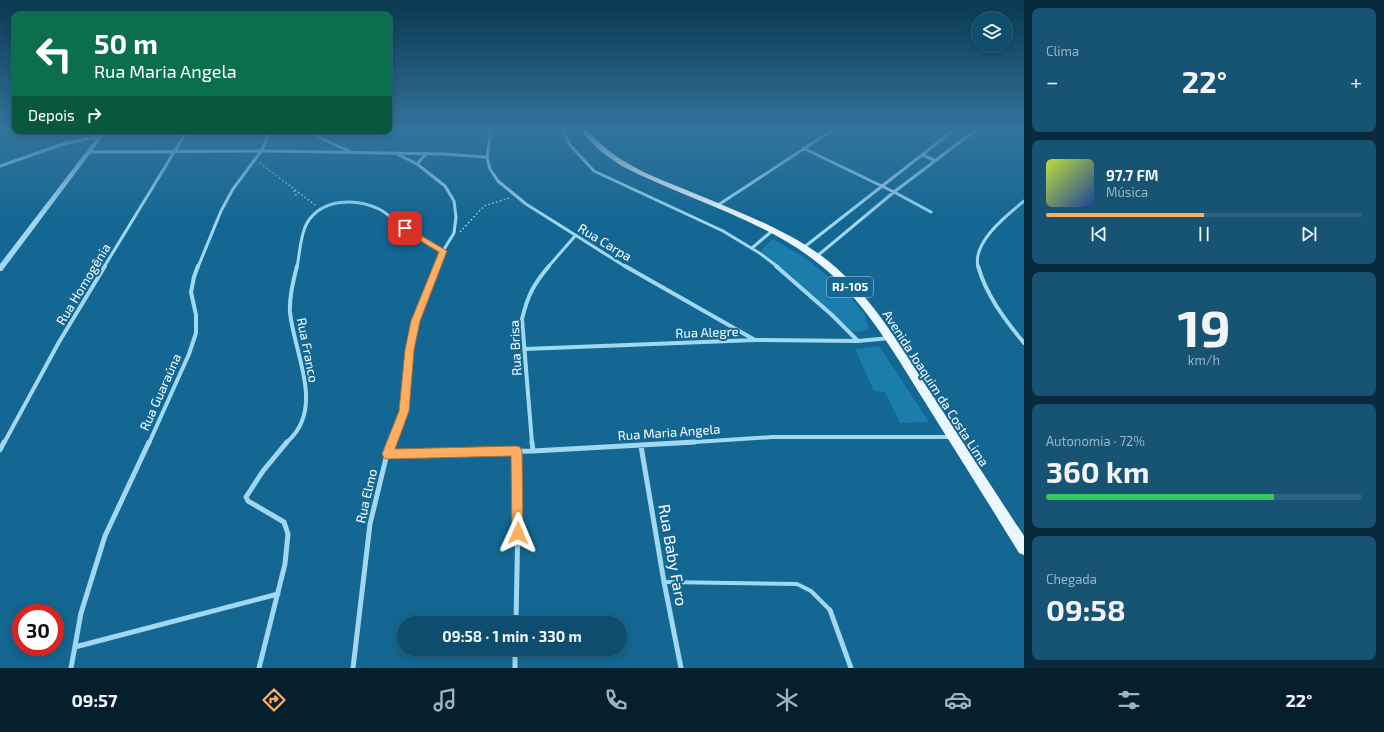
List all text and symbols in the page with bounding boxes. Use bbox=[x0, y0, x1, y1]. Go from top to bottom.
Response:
map controls bbox=[972, 12, 1012, 52]
button: layers bbox=[972, 12, 1012, 52]
text: 50 m bbox=[94, 26, 158, 60]
icon: left bbox=[28, 28, 80, 80]
text: Clima bbox=[1046, 43, 1079, 59]
text: Rua Maria Angela bbox=[94, 60, 237, 82]
text: 22° bbox=[1182, 63, 1227, 99]
text: − bbox=[1046, 68, 1059, 94]
text: + bbox=[1350, 68, 1362, 94]
icon: right bbox=[83, 104, 105, 126]
text: Depois bbox=[28, 106, 75, 124]
text: 97.7 FM bbox=[1106, 166, 1159, 184]
text: Música bbox=[1106, 184, 1148, 200]
pin bbox=[388, 211, 422, 245]
icon: arrive bbox=[394, 217, 416, 239]
street label: Rua Carpa bbox=[575, 220, 635, 264]
icon: previous bbox=[1088, 223, 1110, 245]
icon: pause bbox=[1193, 223, 1215, 245]
icon: next bbox=[1298, 223, 1320, 245]
street label: Rua Homogênia bbox=[52, 240, 114, 328]
road number: RJ-105 bbox=[827, 277, 873, 297]
text: 19 bbox=[1177, 295, 1231, 357]
street label: Avenida Joaquim da Costa Lima bbox=[879, 307, 993, 469]
street label: Rua Franco bbox=[294, 316, 322, 384]
street label: Rua Brisa bbox=[506, 320, 524, 376]
street label: Rua Alegre bbox=[675, 323, 739, 341]
street label: Rua Guaraúna bbox=[136, 351, 184, 433]
text: km/h bbox=[1188, 352, 1220, 368]
street label: Rua Maria Angela bbox=[617, 420, 721, 444]
text: Autonomia · 72% bbox=[1046, 433, 1145, 449]
text: 360 km bbox=[1046, 453, 1149, 489]
street label: Rua Elmo bbox=[352, 467, 380, 525]
street label: Rua Baby Faro bbox=[655, 502, 692, 607]
position arrow bbox=[497, 512, 539, 554]
text: Chegada bbox=[1046, 571, 1097, 587]
text: 09:58 bbox=[1046, 591, 1126, 627]
speed limit sign: 30 bbox=[12, 604, 64, 656]
text: 09:58 · 1 min · 330 m bbox=[442, 627, 582, 645]
icon: directions bbox=[260, 686, 288, 714]
icon: music bbox=[431, 686, 459, 714]
icon: phone bbox=[602, 686, 630, 714]
icon: climate bbox=[773, 686, 801, 714]
icon: car bbox=[944, 686, 972, 714]
icon: filters bbox=[1115, 686, 1143, 714]
text: 09:57 bbox=[71, 689, 117, 711]
text: 22° bbox=[1285, 689, 1312, 711]

